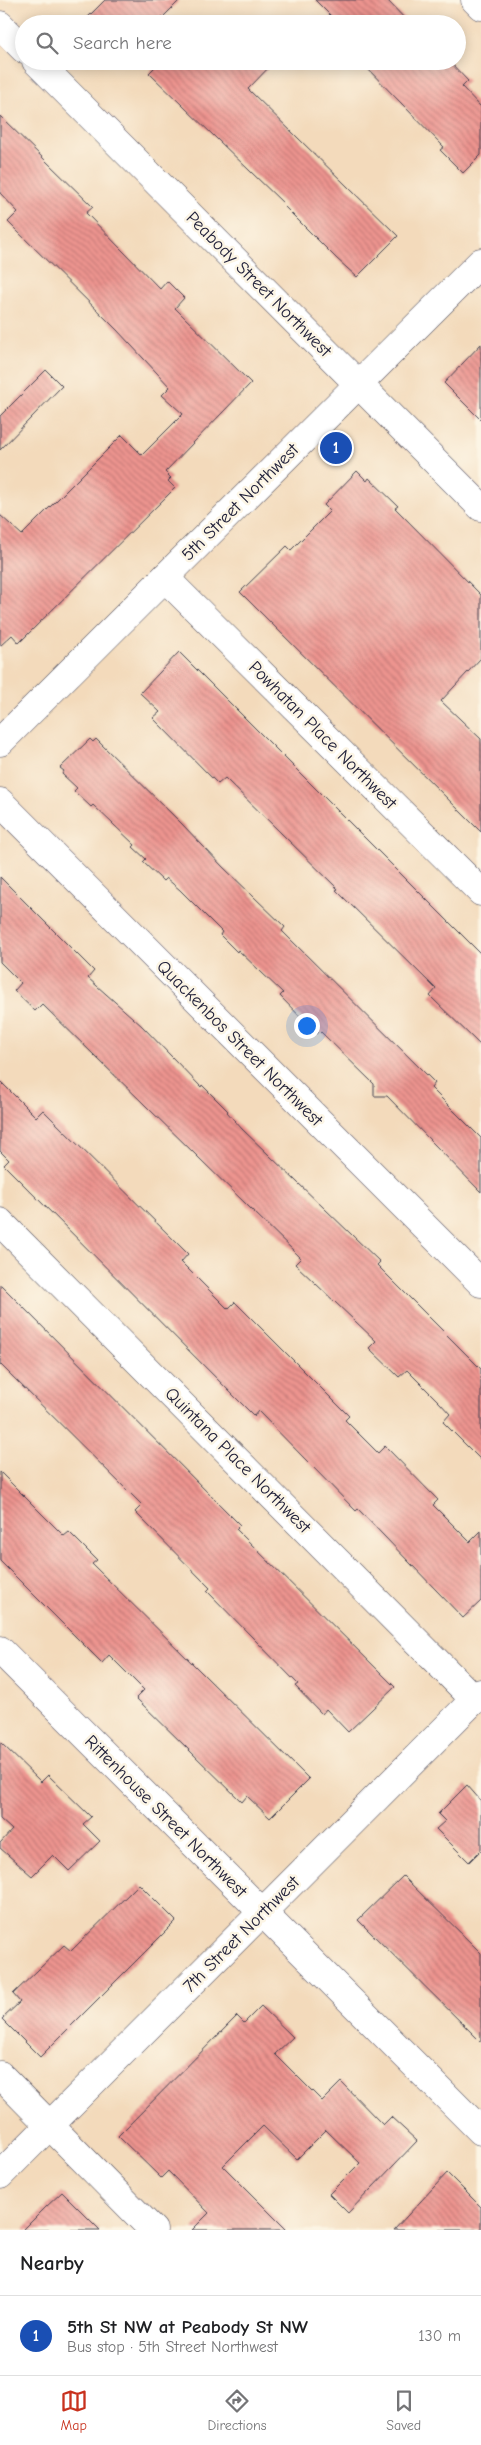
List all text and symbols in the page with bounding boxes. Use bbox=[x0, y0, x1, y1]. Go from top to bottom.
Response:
search box bbox=[15, 15, 466, 70]
icon: search bbox=[33, 29, 61, 57]
text: Search here bbox=[73, 32, 172, 54]
street label: Peabody Street Northwest bbox=[182, 207, 336, 362]
pin: 1 bbox=[320, 429, 352, 467]
street label: 5th Street Northwest bbox=[177, 439, 304, 565]
street label: Powhatan Place Northwest bbox=[244, 657, 402, 814]
street label: Quackenbos Street Northwest bbox=[152, 956, 328, 1131]
your location bbox=[294, 1013, 320, 1039]
street label: Quintana Place Northwest bbox=[160, 1383, 316, 1538]
street label: Rittenhouse Street Northwest bbox=[80, 1731, 252, 1902]
street label: 7th Street Northwest bbox=[179, 1871, 304, 1997]
text: Nearby bbox=[20, 2251, 84, 2275]
text: 5th St NW at Peabody St NW bbox=[67, 2316, 308, 2338]
text: 1 bbox=[33, 2327, 39, 2345]
text: 130 m bbox=[418, 2327, 461, 2345]
text: Bus stop · 5th Street Northwest bbox=[67, 2338, 278, 2356]
tab: Map bbox=[60, 2387, 88, 2434]
tab: Directions bbox=[207, 2387, 267, 2434]
tab: Saved bbox=[386, 2387, 421, 2434]

